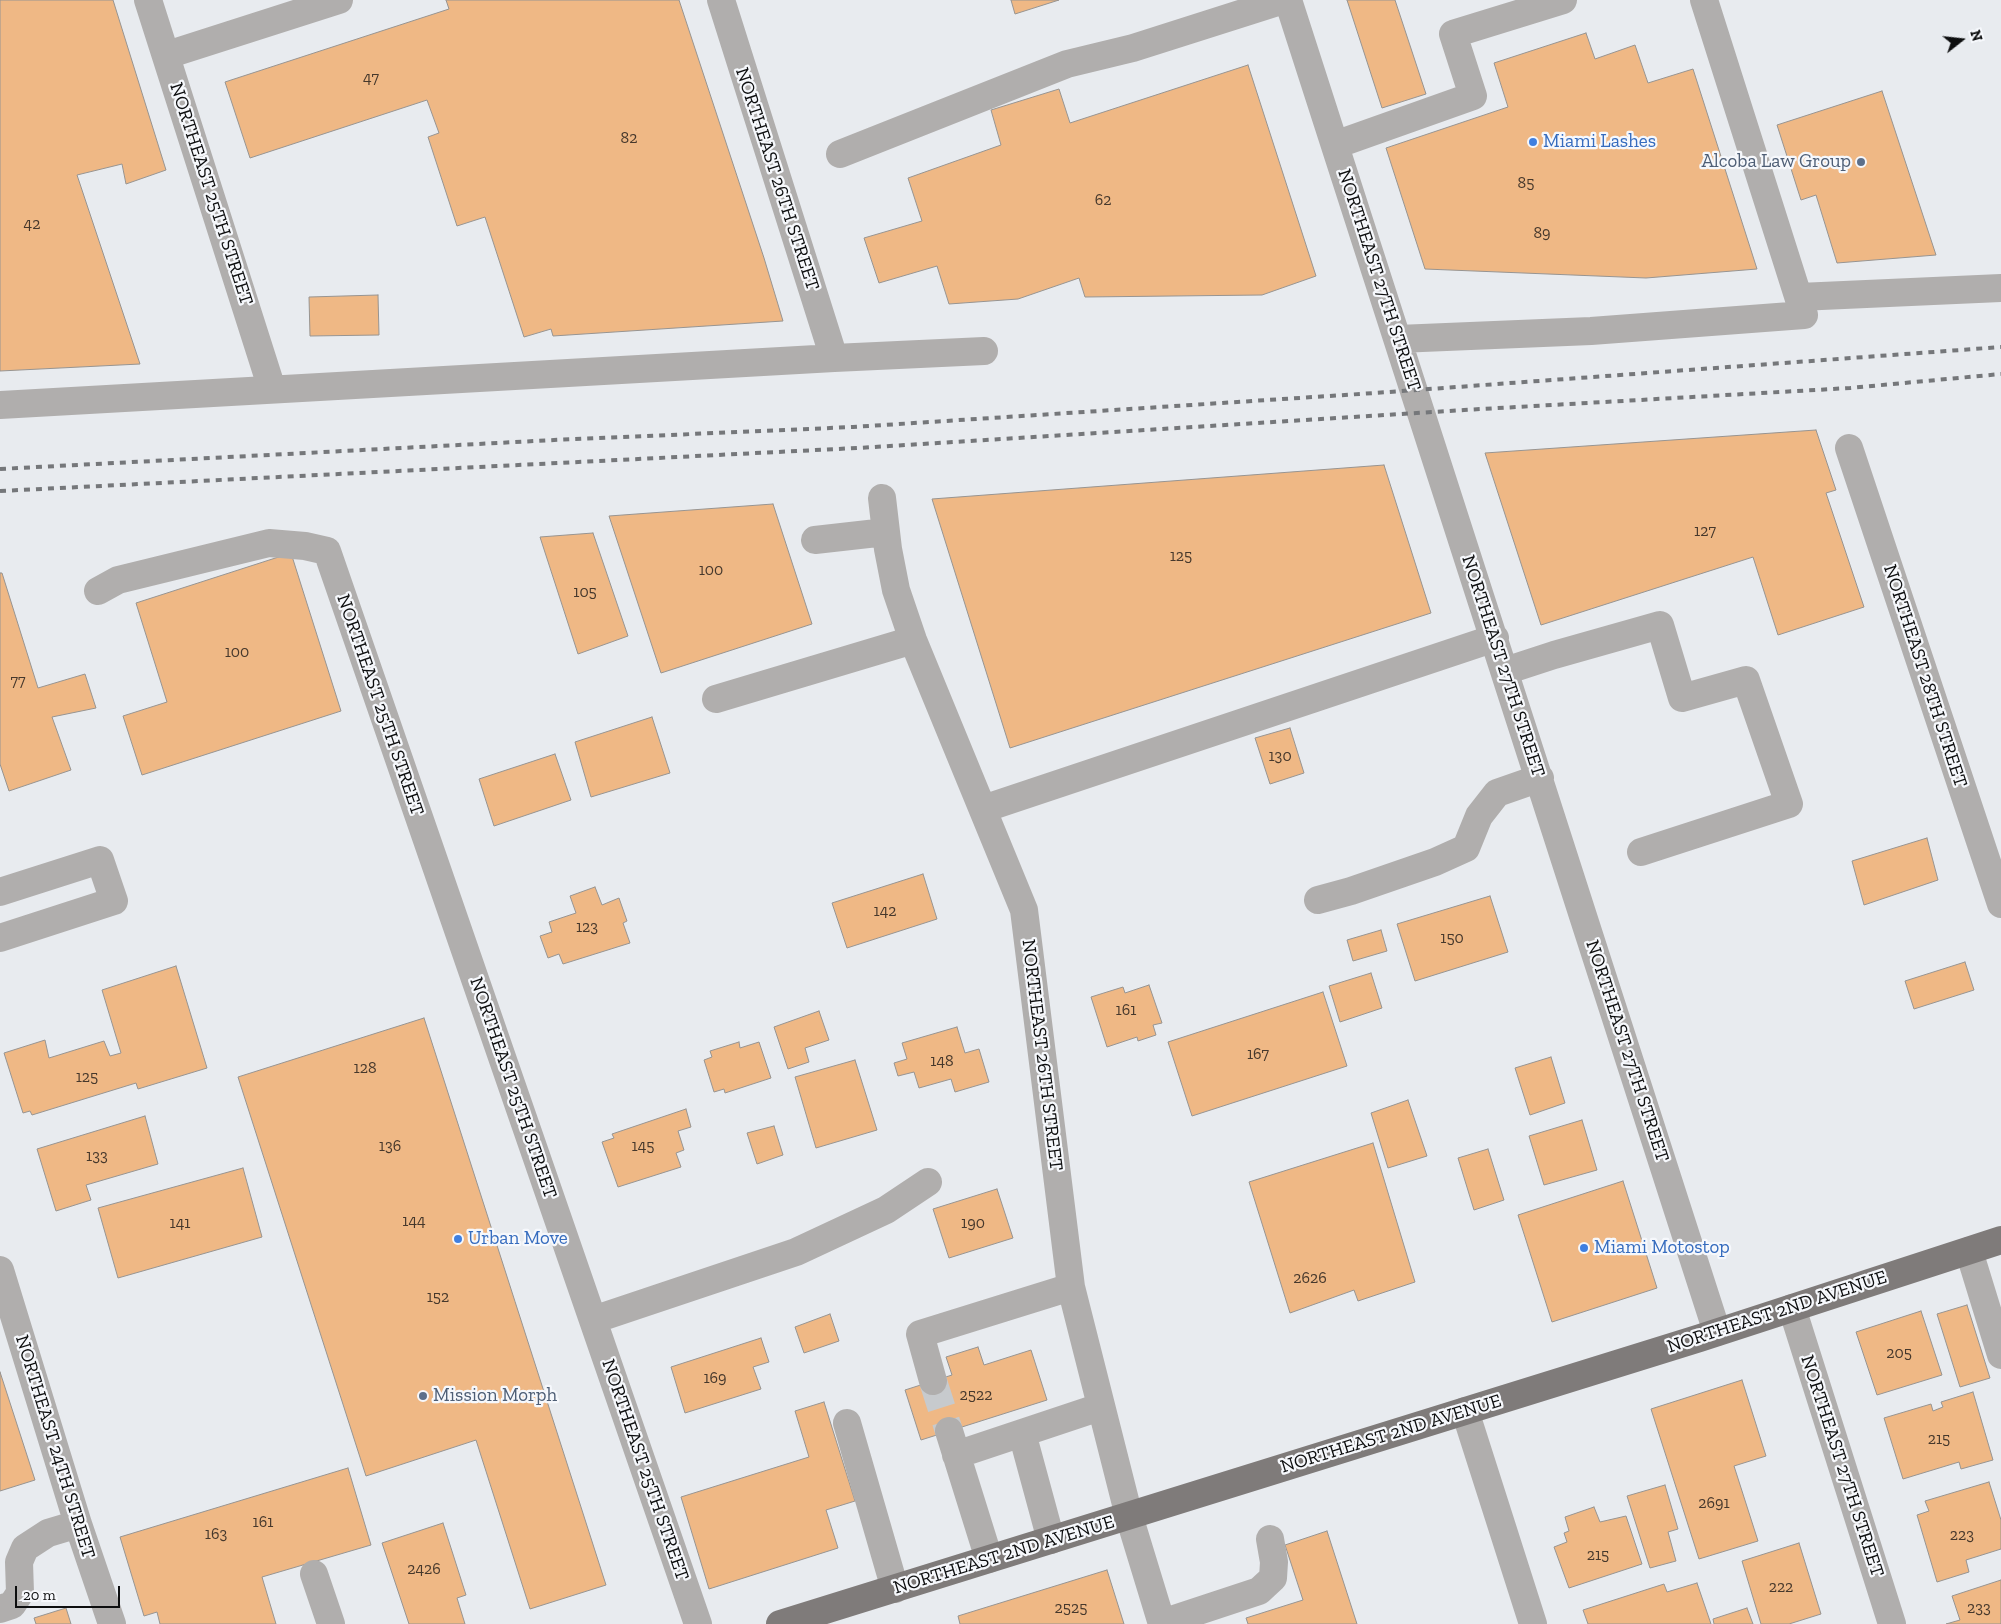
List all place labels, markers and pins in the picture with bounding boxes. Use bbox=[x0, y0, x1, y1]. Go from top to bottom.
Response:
place label: Miami Lashes bbox=[1543, 131, 1656, 153]
marker: Miami Lashes bbox=[1527, 136, 1539, 148]
place label: Alcoba Law Group bbox=[1701, 151, 1851, 173]
marker: Alcoba Law Group bbox=[1855, 156, 1867, 168]
place label: Urban Move bbox=[468, 1228, 568, 1250]
marker: Urban Move bbox=[452, 1233, 464, 1245]
place label: Miami Motostop bbox=[1594, 1237, 1730, 1259]
marker: Miami Motostop bbox=[1578, 1242, 1590, 1254]
place label: Mission Morph bbox=[433, 1385, 557, 1407]
marker: Mission Morph bbox=[417, 1390, 429, 1402]

